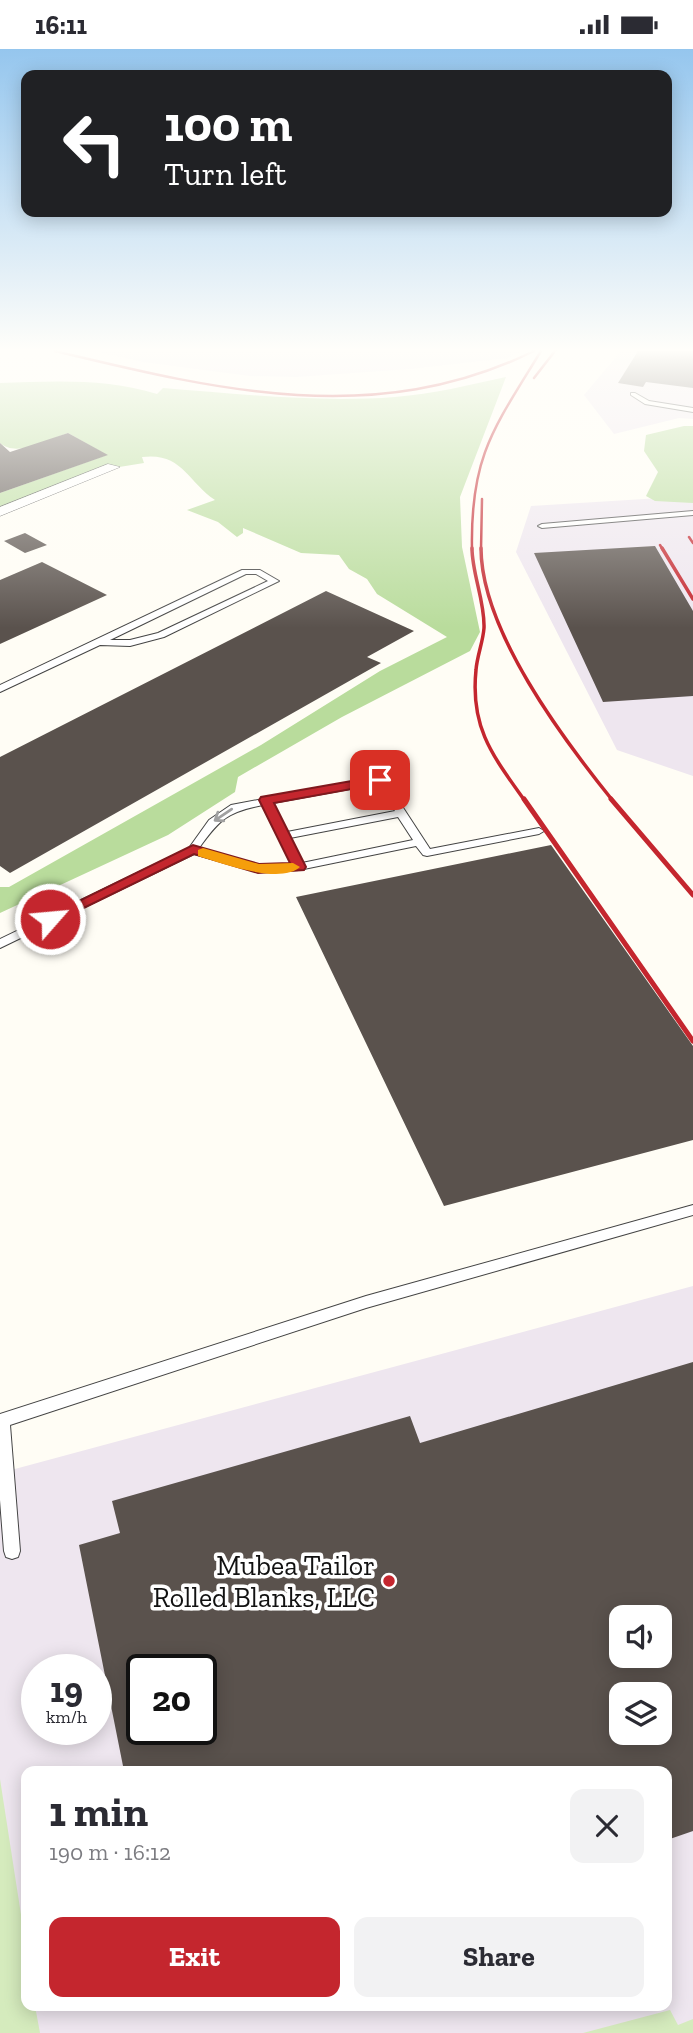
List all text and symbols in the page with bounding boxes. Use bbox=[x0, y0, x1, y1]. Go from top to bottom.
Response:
text: 16:11 bbox=[35, 9, 87, 41]
text: 100 m bbox=[164, 95, 292, 154]
icon: left bbox=[49, 98, 140, 189]
text: Turn left bbox=[164, 155, 286, 193]
pin bbox=[350, 750, 410, 810]
icon: arrive bbox=[361, 761, 399, 799]
one-way arrow bbox=[214, 808, 233, 823]
position arrow bbox=[13, 882, 87, 956]
place label: Mubea Tailor Rolled Blanks, LLC bbox=[153, 1549, 375, 1614]
marker: Mubea Tailor Rolled Blanks, LLC bbox=[381, 1573, 397, 1589]
map controls bbox=[609, 1605, 672, 1745]
button: sound bbox=[609, 1605, 672, 1668]
speed limit sign: 20 bbox=[126, 1654, 217, 1745]
text: 19 bbox=[50, 1669, 83, 1711]
button: layers bbox=[609, 1682, 672, 1745]
text: km/h bbox=[46, 1706, 87, 1728]
text: 1 min bbox=[49, 1786, 148, 1837]
button: close bbox=[570, 1789, 644, 1863]
text: 190 m · 16:12 bbox=[49, 1838, 171, 1866]
button: Exit bbox=[49, 1917, 340, 1997]
button: Share bbox=[354, 1917, 644, 1997]

